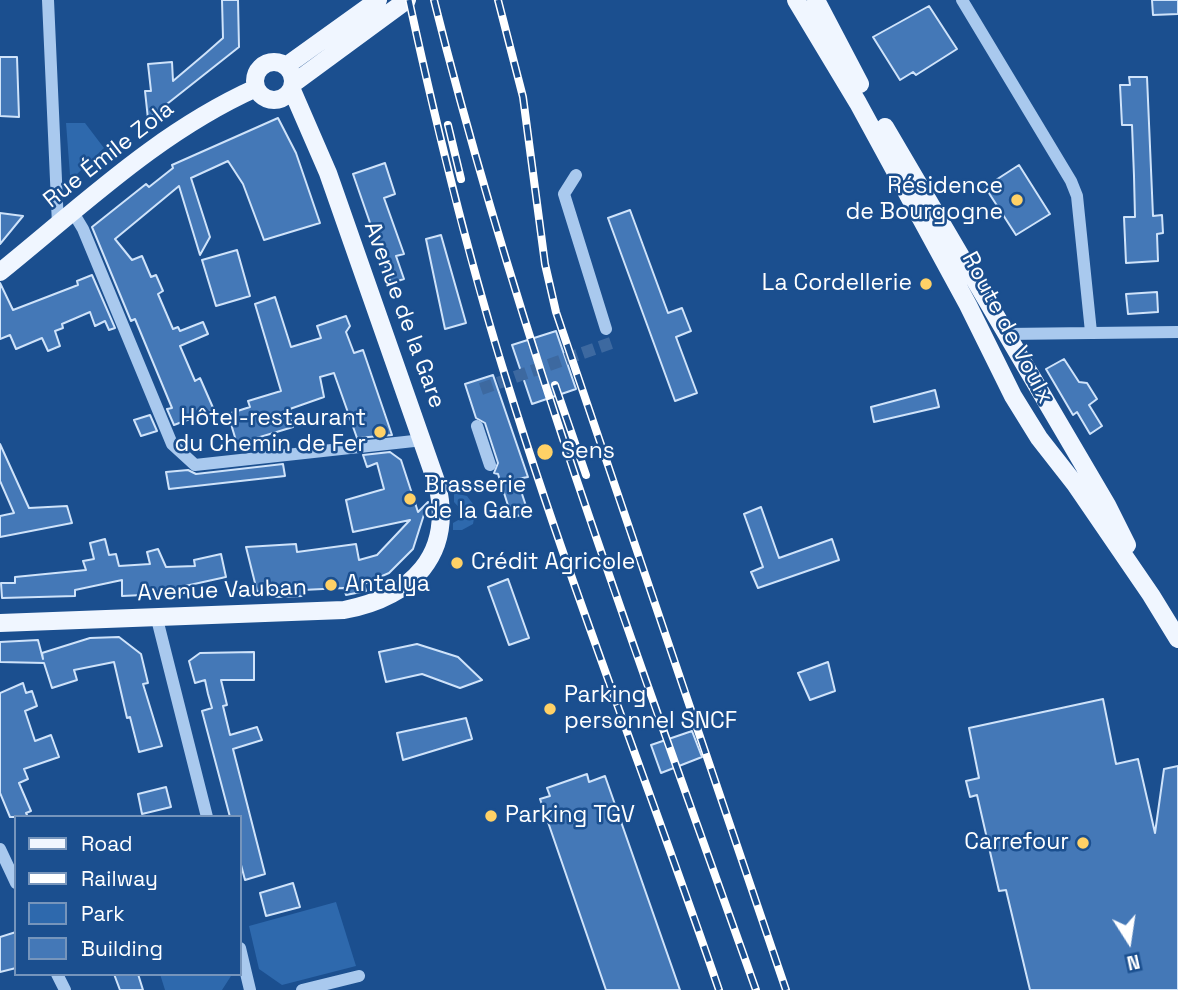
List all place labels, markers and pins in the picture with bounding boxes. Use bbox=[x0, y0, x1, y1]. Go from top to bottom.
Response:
place label: Résidence de Bourgogne bbox=[845, 173, 1003, 227]
marker: Résidence de Bourgogne bbox=[1009, 192, 1025, 208]
place label: La Cordellerie bbox=[762, 270, 912, 298]
marker: La Cordellerie bbox=[918, 276, 934, 292]
place label: Hôtel-restaurant du Chemin de Fer bbox=[174, 405, 366, 459]
marker: Hôtel-restaurant du Chemin de Fer bbox=[372, 424, 388, 440]
place label: Sens bbox=[561, 438, 615, 466]
marker: Sens bbox=[535, 442, 555, 462]
place label: Brasserie de la Gare bbox=[424, 472, 533, 526]
marker: Brasserie de la Gare bbox=[402, 491, 418, 507]
place label: Crédit Agricole bbox=[471, 549, 635, 577]
marker: Crédit Agricole bbox=[449, 555, 465, 571]
place label: Antalya bbox=[345, 571, 430, 599]
marker: Antalya bbox=[323, 577, 339, 593]
place label: Parking personnel SNCF bbox=[564, 682, 737, 736]
marker: Parking personnel SNCF bbox=[542, 701, 558, 717]
place label: Parking TGV bbox=[505, 802, 635, 830]
marker: Parking TGV bbox=[483, 808, 499, 824]
place label: Carrefour bbox=[964, 829, 1069, 857]
marker: Carrefour bbox=[1075, 835, 1091, 851]

